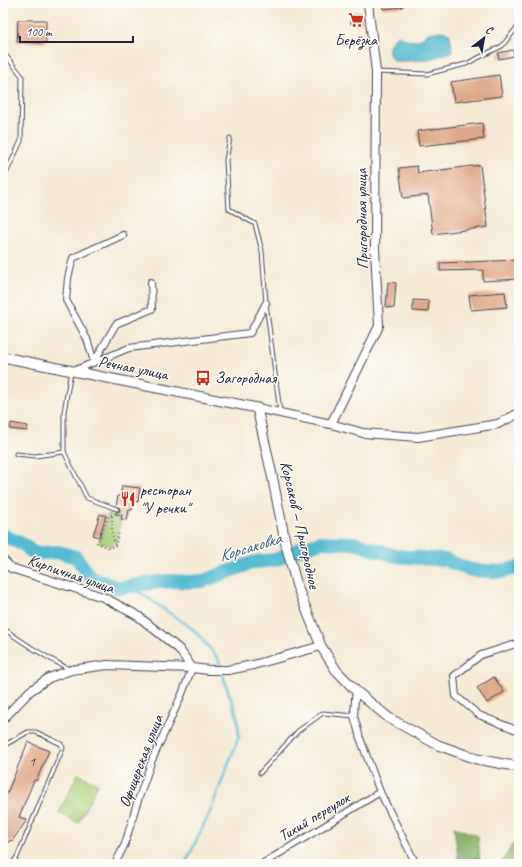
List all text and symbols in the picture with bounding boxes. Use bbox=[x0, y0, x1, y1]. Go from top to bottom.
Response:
supermarket icon: Берёзка bbox=[347, 11, 365, 29]
scale bar bbox=[20, 18, 133, 44]
north arrow bbox=[464, 18, 504, 58]
text: С bbox=[483, 22, 496, 38]
text: 100 m bbox=[26, 24, 53, 40]
place label: Берёзка bbox=[335, 30, 378, 50]
street label: Пригородная улица bbox=[351, 167, 373, 270]
street label: Речная улица bbox=[96, 351, 171, 385]
place label: Загородная bbox=[215, 368, 277, 388]
bus stop icon: Загородная bbox=[194, 369, 212, 387]
street label: Корсаков — Пригородное bbox=[276, 459, 325, 592]
place label: ресторан "У речки" bbox=[140, 480, 193, 518]
restaurant icon: ресторан "У речки" bbox=[119, 490, 137, 508]
water label: Корсаковка bbox=[216, 527, 285, 566]
street label: Кирпичная улица bbox=[25, 550, 118, 598]
street label: Офицерская улица bbox=[114, 711, 168, 810]
house number: 1 bbox=[29, 753, 36, 770]
street label: Тихий переулок bbox=[275, 787, 355, 846]

